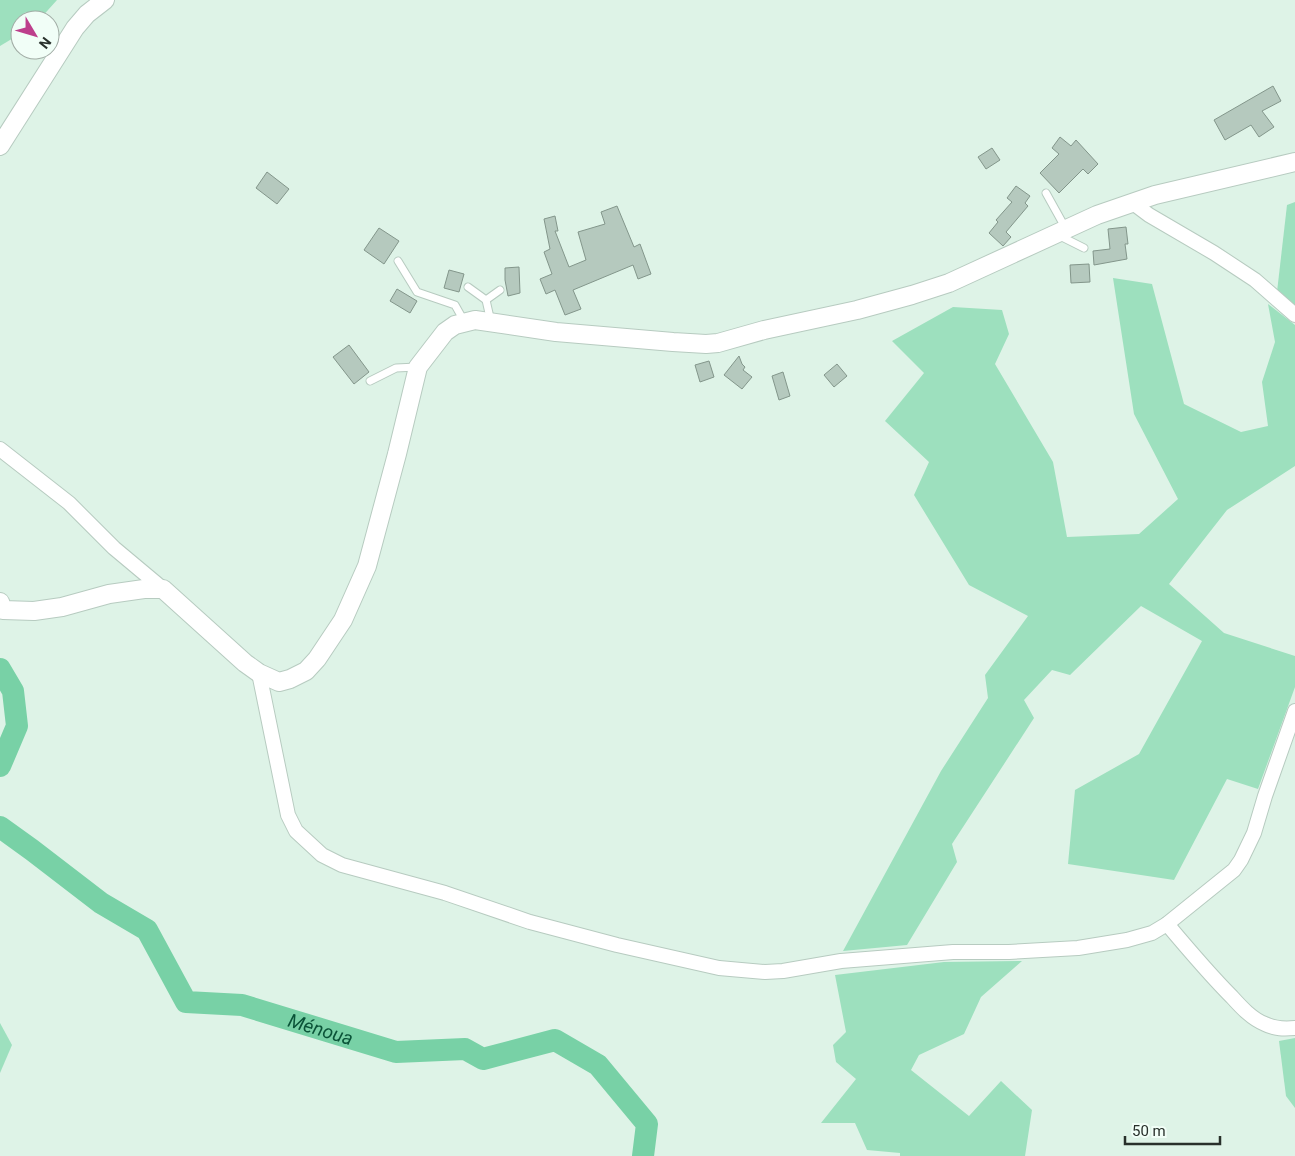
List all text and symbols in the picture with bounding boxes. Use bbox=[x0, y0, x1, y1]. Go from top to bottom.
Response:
north arrow bbox=[10, 10, 60, 60]
text: N bbox=[36, 34, 55, 52]
water label: Ménoua bbox=[285, 1008, 356, 1050]
scale bar bbox=[1125, 1114, 1220, 1146]
text: 50 m bbox=[1132, 1122, 1166, 1140]

